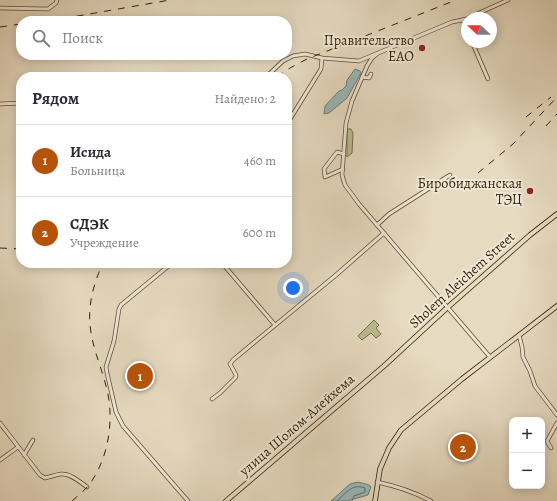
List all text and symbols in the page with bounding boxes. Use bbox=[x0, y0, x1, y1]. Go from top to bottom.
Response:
north arrow bbox=[461, 12, 497, 48]
search box bbox=[16, 16, 292, 60]
icon: search bbox=[30, 27, 52, 49]
text: Поиск bbox=[62, 28, 103, 48]
place label: Правительство ЕАО bbox=[324, 31, 414, 66]
marker: Правительство ЕАО bbox=[417, 43, 427, 53]
text: Рядом bbox=[32, 87, 79, 110]
text: Найдено: 2 bbox=[215, 90, 276, 107]
text: Исида bbox=[70, 142, 111, 162]
text: 1 bbox=[43, 152, 47, 169]
text: 460 m bbox=[244, 152, 276, 169]
text: Больница bbox=[70, 162, 125, 179]
place label: Биробиджанская ТЭЦ bbox=[417, 174, 522, 209]
marker: Биробиджанская ТЭЦ bbox=[525, 186, 535, 196]
text: СДЭК bbox=[70, 214, 109, 234]
text: 2 bbox=[42, 224, 48, 241]
text: 600 m bbox=[243, 224, 276, 241]
street label: Sholem Aleichem Street bbox=[405, 227, 519, 333]
text: Учреждение bbox=[70, 234, 139, 251]
your location bbox=[283, 278, 303, 298]
pin: 1 bbox=[127, 361, 153, 391]
street label: улица Шолом-Алейхема bbox=[235, 369, 359, 481]
map controls bbox=[509, 417, 545, 489]
button: + bbox=[509, 417, 545, 453]
pin: 2 bbox=[450, 432, 476, 462]
button: − bbox=[509, 453, 545, 489]

